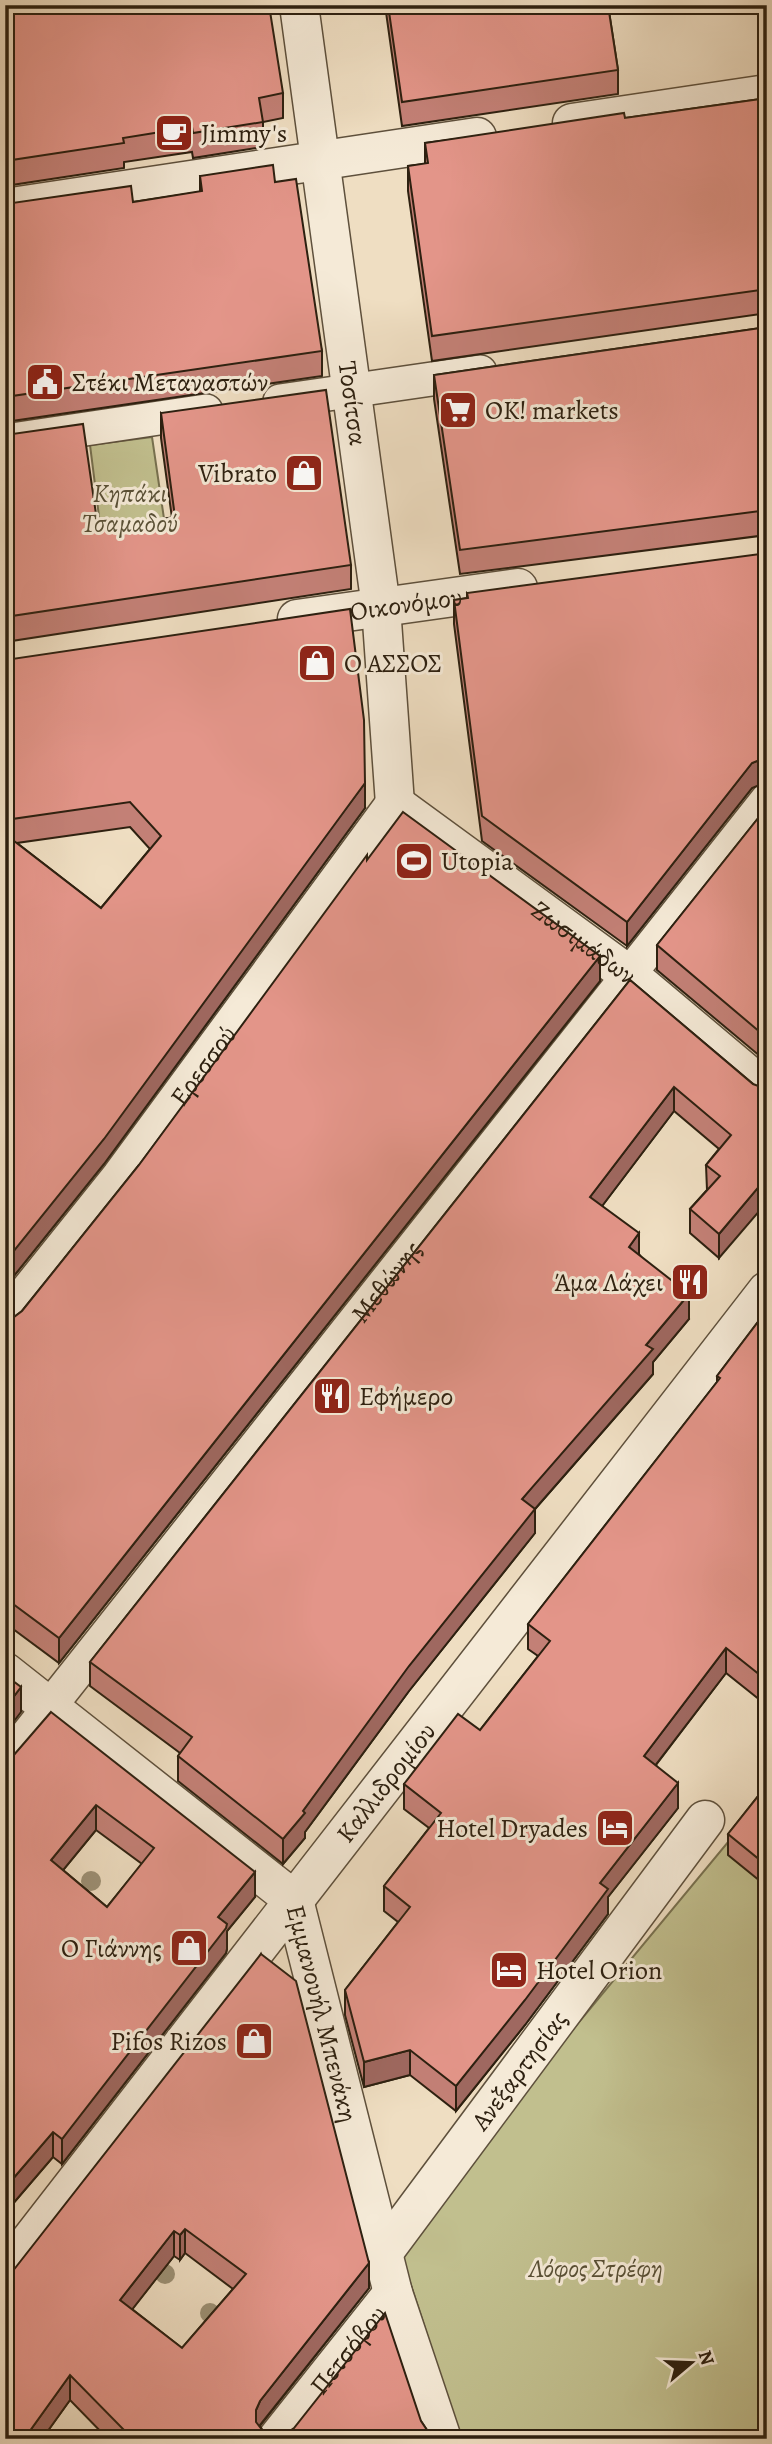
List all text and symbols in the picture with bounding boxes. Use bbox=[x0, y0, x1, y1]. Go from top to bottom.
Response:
cafe icon: Jimmy's bbox=[153, 112, 195, 154]
place label: Jimmy's bbox=[201, 116, 287, 151]
street label: Τοσίτσα bbox=[330, 359, 376, 448]
public building icon: Στέκι Μεταναστών bbox=[24, 361, 66, 403]
place label: Στέκι Μεταναστών bbox=[72, 365, 268, 400]
supermarket icon: OK! markets bbox=[437, 389, 479, 431]
place label: OK! markets bbox=[485, 393, 619, 428]
shop icon: Vibrato bbox=[283, 452, 325, 494]
place label: Vibrato bbox=[197, 456, 277, 491]
park label: Κηπάκι Τσαμαδού bbox=[82, 476, 178, 541]
street label: Οικονόμου bbox=[347, 579, 465, 629]
shop icon: Ο ΑΣΣΟΣ bbox=[296, 642, 338, 684]
place label: Ο ΑΣΣΟΣ bbox=[344, 646, 442, 681]
sports icon: Utopia bbox=[393, 840, 435, 882]
place label: Utopia bbox=[441, 844, 513, 879]
street label: Ζωσιμάδων bbox=[525, 892, 643, 992]
street label: Ερεσσού bbox=[162, 1018, 244, 1113]
street label: Μεθώνης bbox=[343, 1233, 429, 1330]
restaurant icon: Άμα Λάχει bbox=[669, 1261, 711, 1303]
place label: Άμα Λάχει bbox=[554, 1265, 663, 1300]
restaurant icon: Εφήμερο bbox=[311, 1375, 353, 1417]
place label: Εφήμερο bbox=[359, 1379, 453, 1414]
street label: Καλλιδρομίου bbox=[328, 1715, 444, 1850]
hotel icon: Hotel Dryades bbox=[594, 1807, 636, 1849]
place label: Hotel Dryades bbox=[436, 1811, 588, 1846]
street label: Εμμανουήλ Μπενάκη bbox=[278, 1901, 367, 2126]
shop icon: Ο Γιάννης bbox=[168, 1927, 210, 1969]
place label: Ο Γιάννης bbox=[61, 1931, 162, 1966]
hotel icon: Hotel Orion bbox=[488, 1949, 530, 1991]
place label: Hotel Orion bbox=[536, 1953, 662, 1988]
street label: Ανεξαρτησίας bbox=[462, 2003, 575, 2138]
shop icon: Pifos Rizos bbox=[233, 2020, 275, 2062]
place label: Pifos Rizos bbox=[111, 2024, 227, 2059]
park label: Λόφος Στρέφη bbox=[527, 2251, 663, 2286]
street label: Πετσόβου bbox=[302, 2298, 394, 2402]
north arrow bbox=[656, 2328, 726, 2398]
text: N bbox=[692, 2347, 721, 2369]

